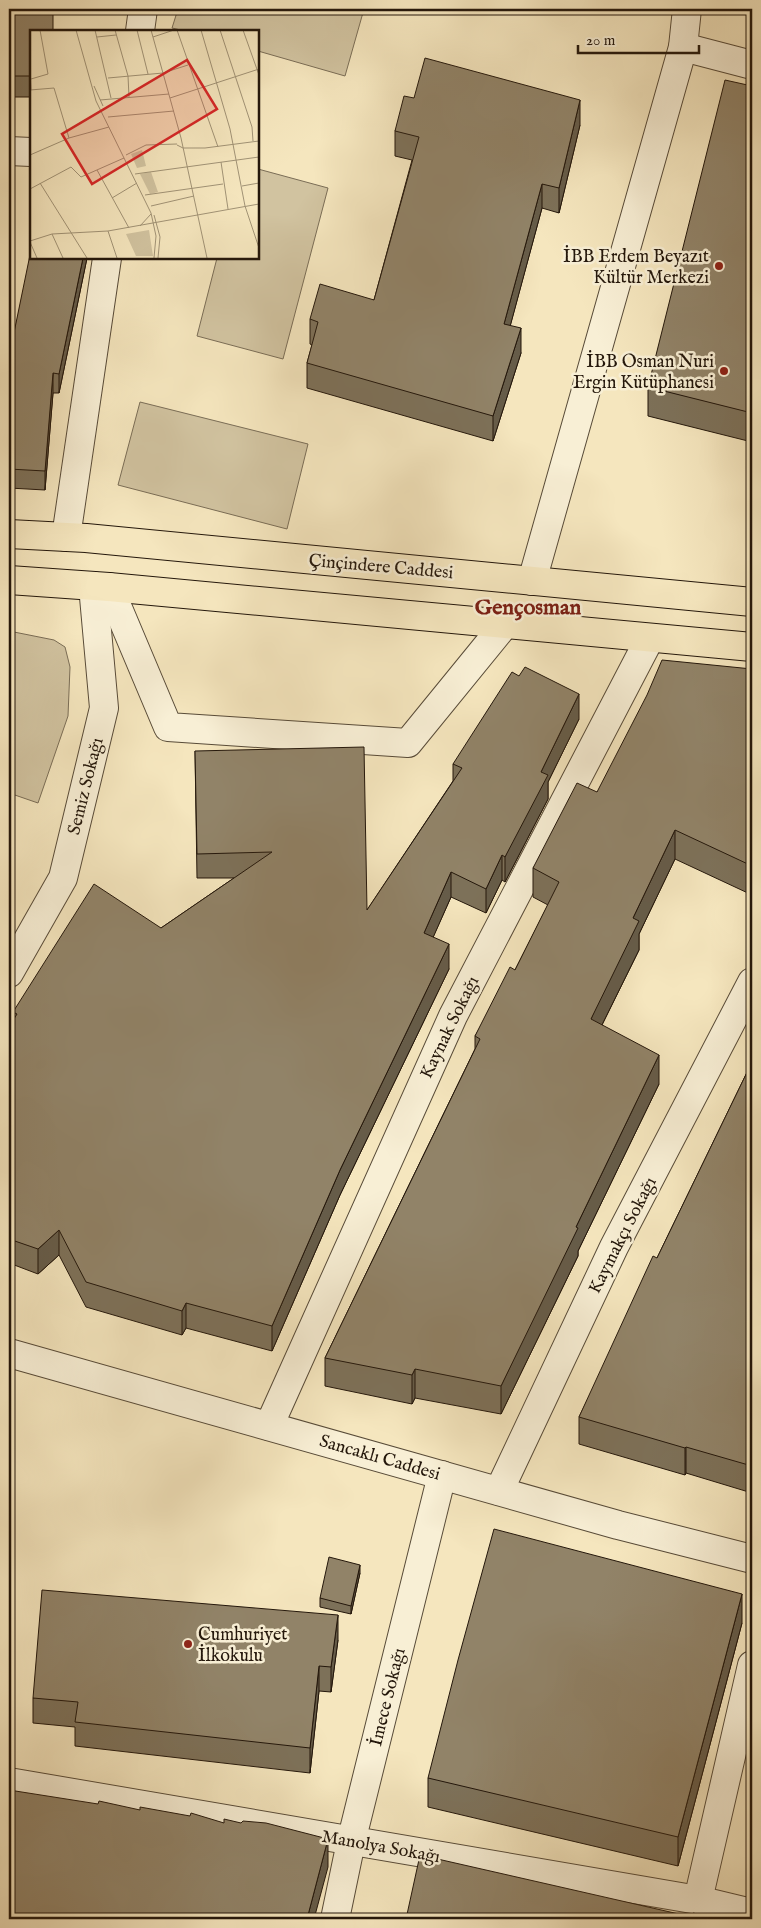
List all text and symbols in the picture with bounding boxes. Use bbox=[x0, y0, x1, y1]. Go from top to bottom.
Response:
scale bar bbox=[578, 22, 700, 54]
inset map bbox=[30, 30, 259, 259]
text: 20 m bbox=[586, 31, 616, 50]
place label: İBB Erdem Beyazıt Kültür Merkezi bbox=[563, 245, 709, 290]
marker: İBB Erdem Beyazıt Kültür Merkezi bbox=[713, 260, 725, 272]
place label: İBB Osman Nuri Ergin Kütüphanesi bbox=[573, 350, 714, 395]
marker: İBB Osman Nuri Ergin Kütüphanesi bbox=[718, 365, 730, 377]
street label: Çinçindere Caddesi bbox=[308, 550, 454, 585]
district label: Gençosman bbox=[475, 594, 582, 622]
street label: Semiz Sokağı bbox=[63, 735, 110, 837]
street label: Kaynak Sokağı bbox=[416, 972, 485, 1083]
street label: Kaymakçı Sokağı bbox=[584, 1173, 663, 1298]
street label: Sancaklı Caddesi bbox=[317, 1430, 443, 1487]
place label: Cumhuriyet İlkokulu bbox=[198, 1624, 287, 1668]
marker: Cumhuriyet İlkokulu bbox=[182, 1638, 194, 1650]
street label: İmece Sokağı bbox=[364, 1645, 412, 1749]
street label: Manolya Sokağı bbox=[320, 1826, 442, 1869]

